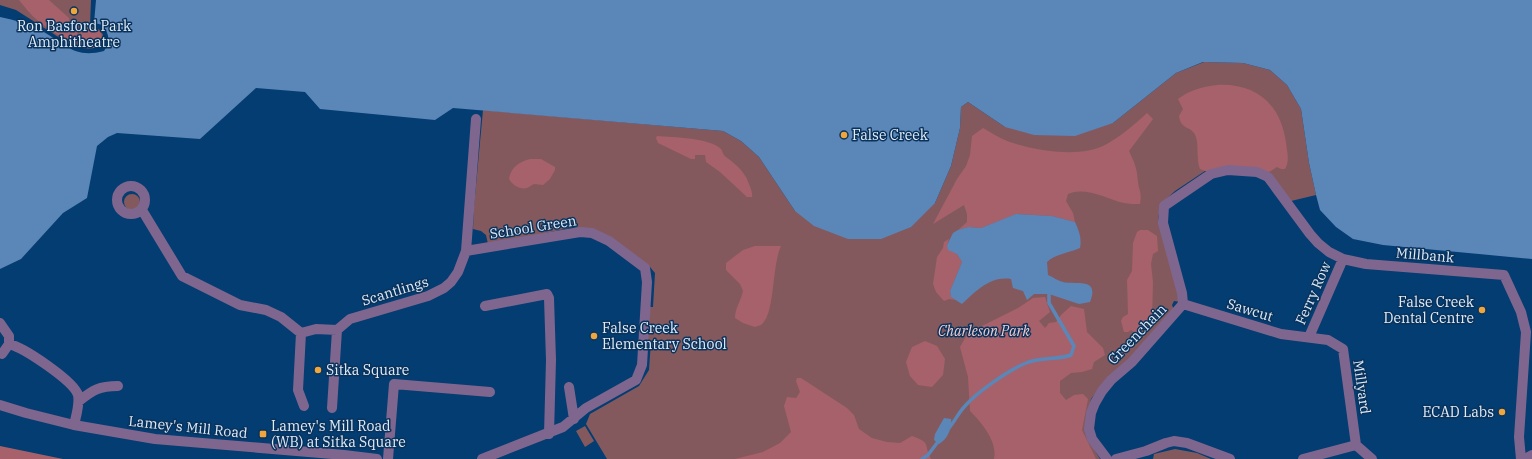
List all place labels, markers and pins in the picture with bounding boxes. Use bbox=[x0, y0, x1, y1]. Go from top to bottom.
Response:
marker: Ron Basford Park Amphitheatre bbox=[69, 6, 79, 16]
place label: Ron Basford Park Amphitheatre bbox=[17, 17, 132, 51]
place label: False Creek bbox=[852, 126, 929, 144]
marker: False Creek bbox=[839, 130, 849, 140]
place label: False Creek Dental Centre bbox=[1384, 293, 1475, 327]
marker: False Creek Dental Centre bbox=[1477, 305, 1487, 315]
place label: False Creek Elementary School bbox=[602, 319, 727, 353]
marker: False Creek Elementary School bbox=[589, 331, 599, 341]
place label: Sitka Square bbox=[326, 361, 409, 379]
marker: Sitka Square bbox=[313, 365, 323, 375]
place label: ECAD Labs bbox=[1422, 403, 1494, 421]
marker: ECAD Labs bbox=[1497, 407, 1507, 417]
place label: Lamey's Mill Road (WB) at Sitka Square bbox=[271, 417, 406, 451]
marker: Lamey's Mill Road (WB) at Sitka Square bbox=[258, 429, 268, 439]

